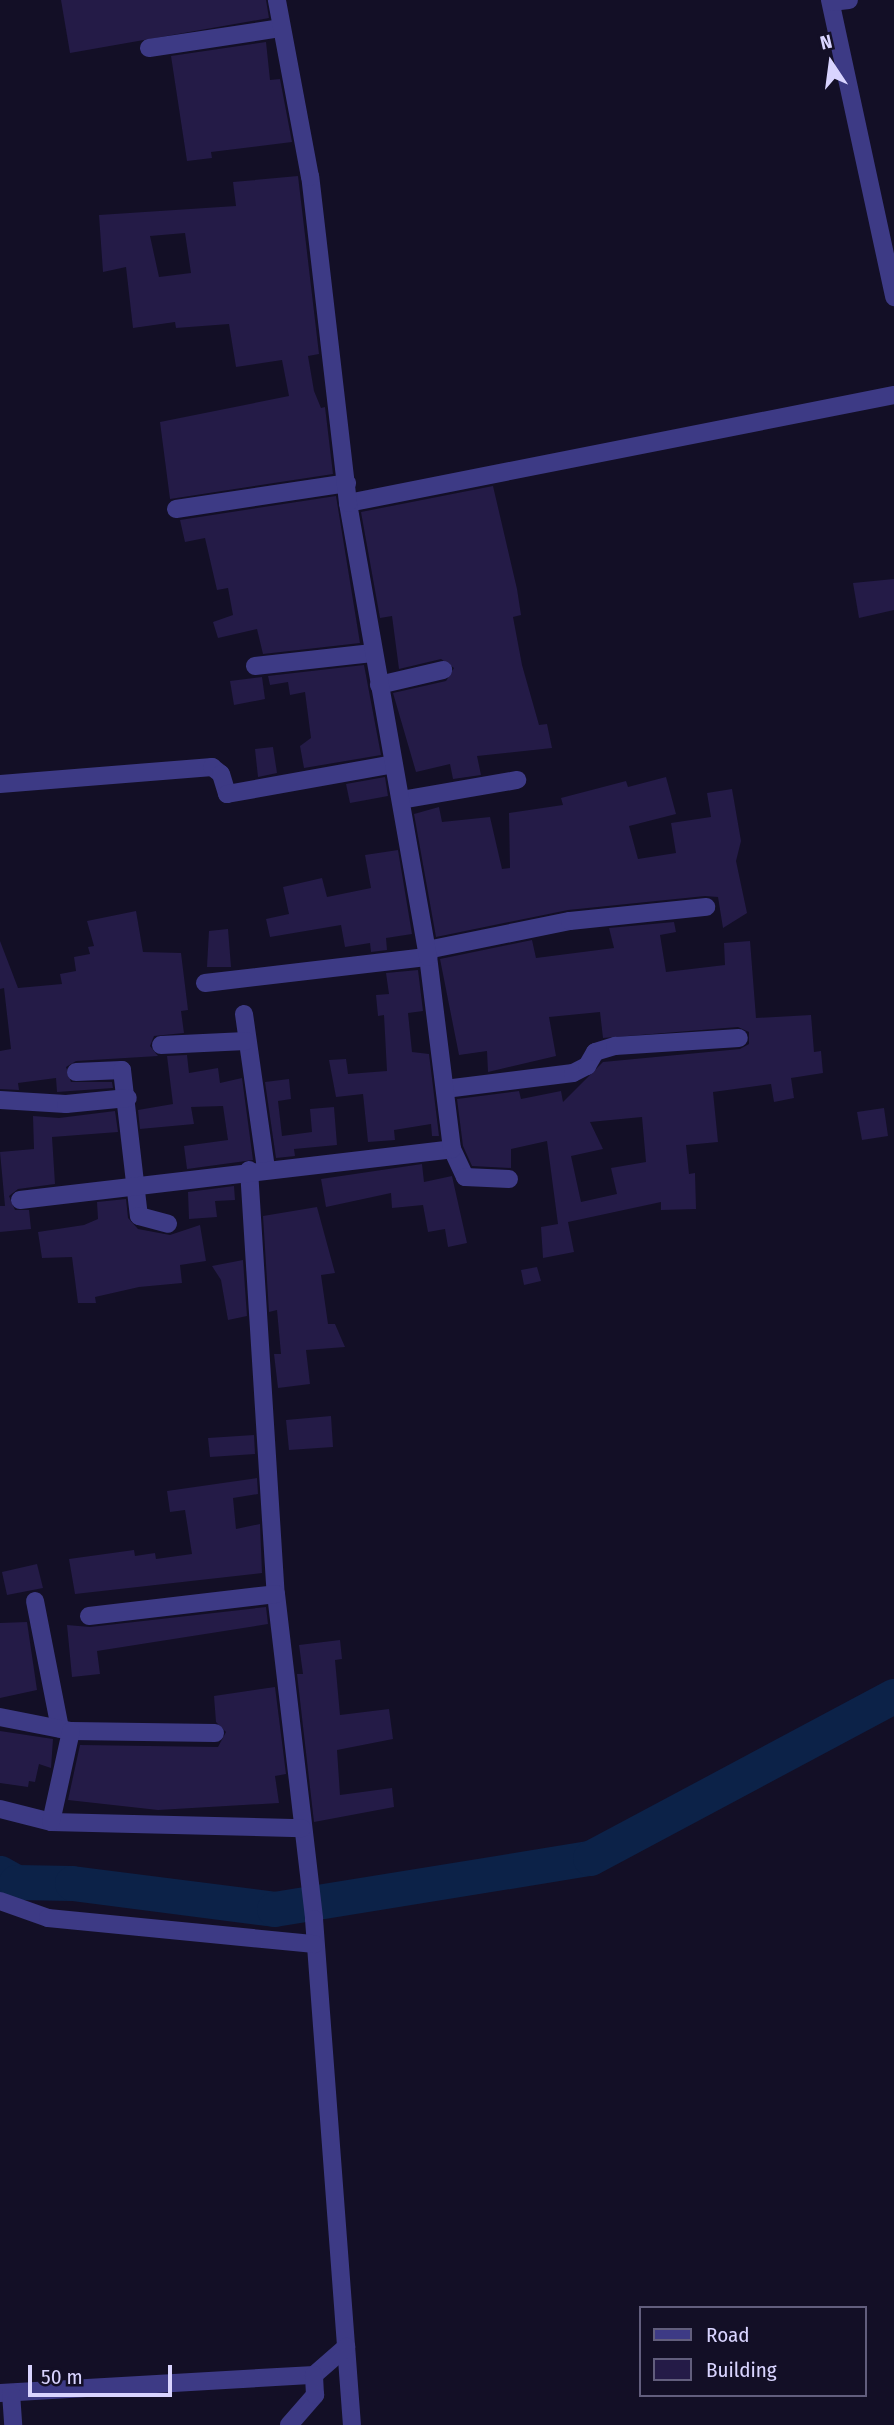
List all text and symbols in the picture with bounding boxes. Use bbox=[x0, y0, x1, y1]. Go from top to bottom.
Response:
north arrow bbox=[796, 28, 866, 98]
text: N bbox=[818, 30, 834, 55]
legend bbox=[638, 2306, 866, 2397]
text: Road bbox=[706, 2322, 750, 2348]
scale bar bbox=[32, 2352, 175, 2396]
text: Building bbox=[706, 2357, 777, 2383]
text: 50 m bbox=[41, 2364, 83, 2390]

